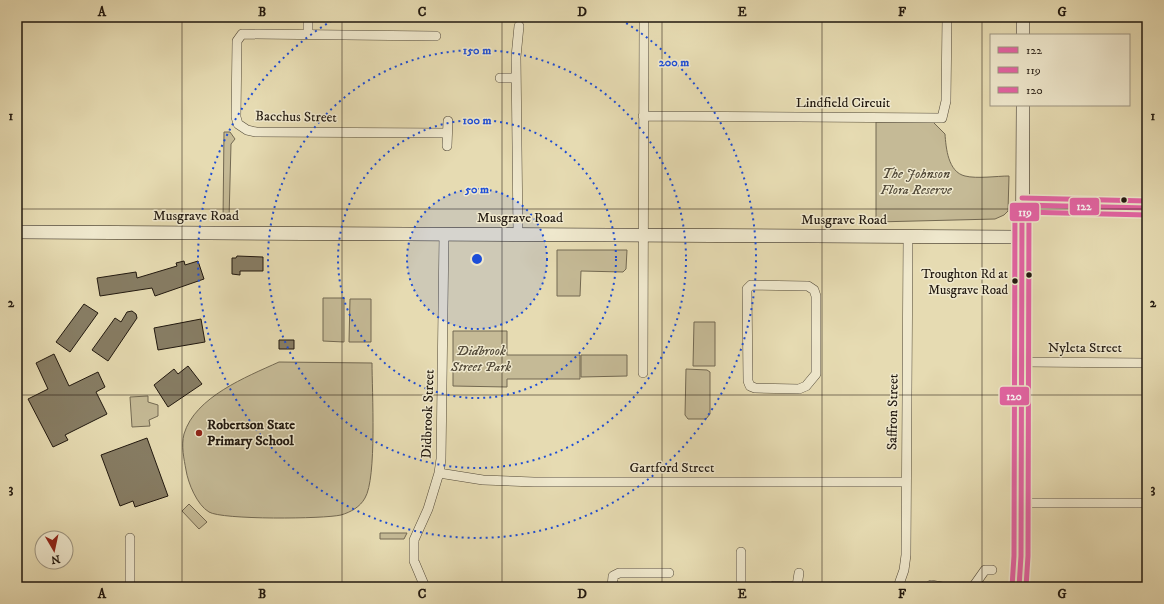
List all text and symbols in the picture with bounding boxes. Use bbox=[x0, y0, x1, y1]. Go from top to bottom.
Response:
text: A bbox=[97, 4, 107, 20]
text: B bbox=[258, 4, 266, 20]
text: C bbox=[418, 4, 427, 20]
text: D bbox=[577, 4, 587, 20]
text: E bbox=[737, 4, 747, 20]
text: F bbox=[898, 4, 907, 20]
text: G bbox=[1057, 4, 1067, 20]
legend bbox=[990, 34, 1130, 106]
text: 150 m bbox=[463, 43, 491, 58]
text: 122 bbox=[1026, 43, 1042, 58]
text: 200 m bbox=[659, 55, 689, 70]
text: 119 bbox=[1026, 63, 1041, 78]
text: 120 bbox=[1026, 83, 1043, 98]
street label: Lindfield Circuit bbox=[796, 94, 891, 112]
street label: Bacchus Street bbox=[255, 107, 337, 127]
text: 1 bbox=[9, 108, 14, 124]
text: 1 bbox=[1151, 108, 1156, 124]
text: 100 m bbox=[463, 113, 491, 128]
park label: The Johnson Flora Reserve bbox=[880, 165, 953, 199]
text: 50 m bbox=[464, 182, 489, 197]
unlabelled marker bbox=[1119, 195, 1129, 205]
line badge: 122 bbox=[1069, 197, 1100, 216]
text: 122 bbox=[1077, 200, 1092, 214]
line badge: 119 bbox=[1009, 202, 1040, 222]
text: 119 bbox=[1018, 206, 1032, 220]
street label: Musgrave Road bbox=[153, 207, 239, 225]
street label: Musgrave Road bbox=[477, 209, 563, 227]
street label: Musgrave Road bbox=[801, 211, 887, 229]
centre of rings bbox=[470, 252, 484, 266]
place label: Troughton Rd at Musgrave Road bbox=[921, 266, 1009, 298]
unlabelled marker bbox=[1024, 270, 1034, 280]
marker: Troughton Rd at Musgrave Road bbox=[1010, 276, 1020, 286]
text: 2 bbox=[8, 295, 15, 311]
text: 2 bbox=[1150, 295, 1157, 311]
street label: Nyleta Street bbox=[1048, 339, 1123, 357]
park label: Didbrook Street Park bbox=[450, 342, 511, 376]
street label: Didbrook Street bbox=[417, 369, 439, 459]
street label: Saffron Street bbox=[883, 373, 903, 450]
line badge: 120 bbox=[999, 386, 1030, 406]
text: 120 bbox=[1006, 390, 1022, 404]
place label: Robertson State Primary School bbox=[207, 416, 295, 450]
marker: Robertson State Primary School bbox=[194, 428, 204, 438]
street label: Gartford Street bbox=[630, 459, 715, 477]
text: 3 bbox=[9, 481, 14, 497]
text: 3 bbox=[1151, 481, 1156, 497]
north arrow bbox=[34, 530, 74, 570]
text: N bbox=[50, 551, 61, 567]
text: A bbox=[97, 586, 107, 602]
text: B bbox=[258, 586, 266, 602]
text: C bbox=[418, 586, 427, 602]
text: D bbox=[577, 586, 587, 602]
text: E bbox=[737, 586, 747, 602]
text: F bbox=[898, 586, 907, 602]
text: G bbox=[1057, 586, 1067, 602]

